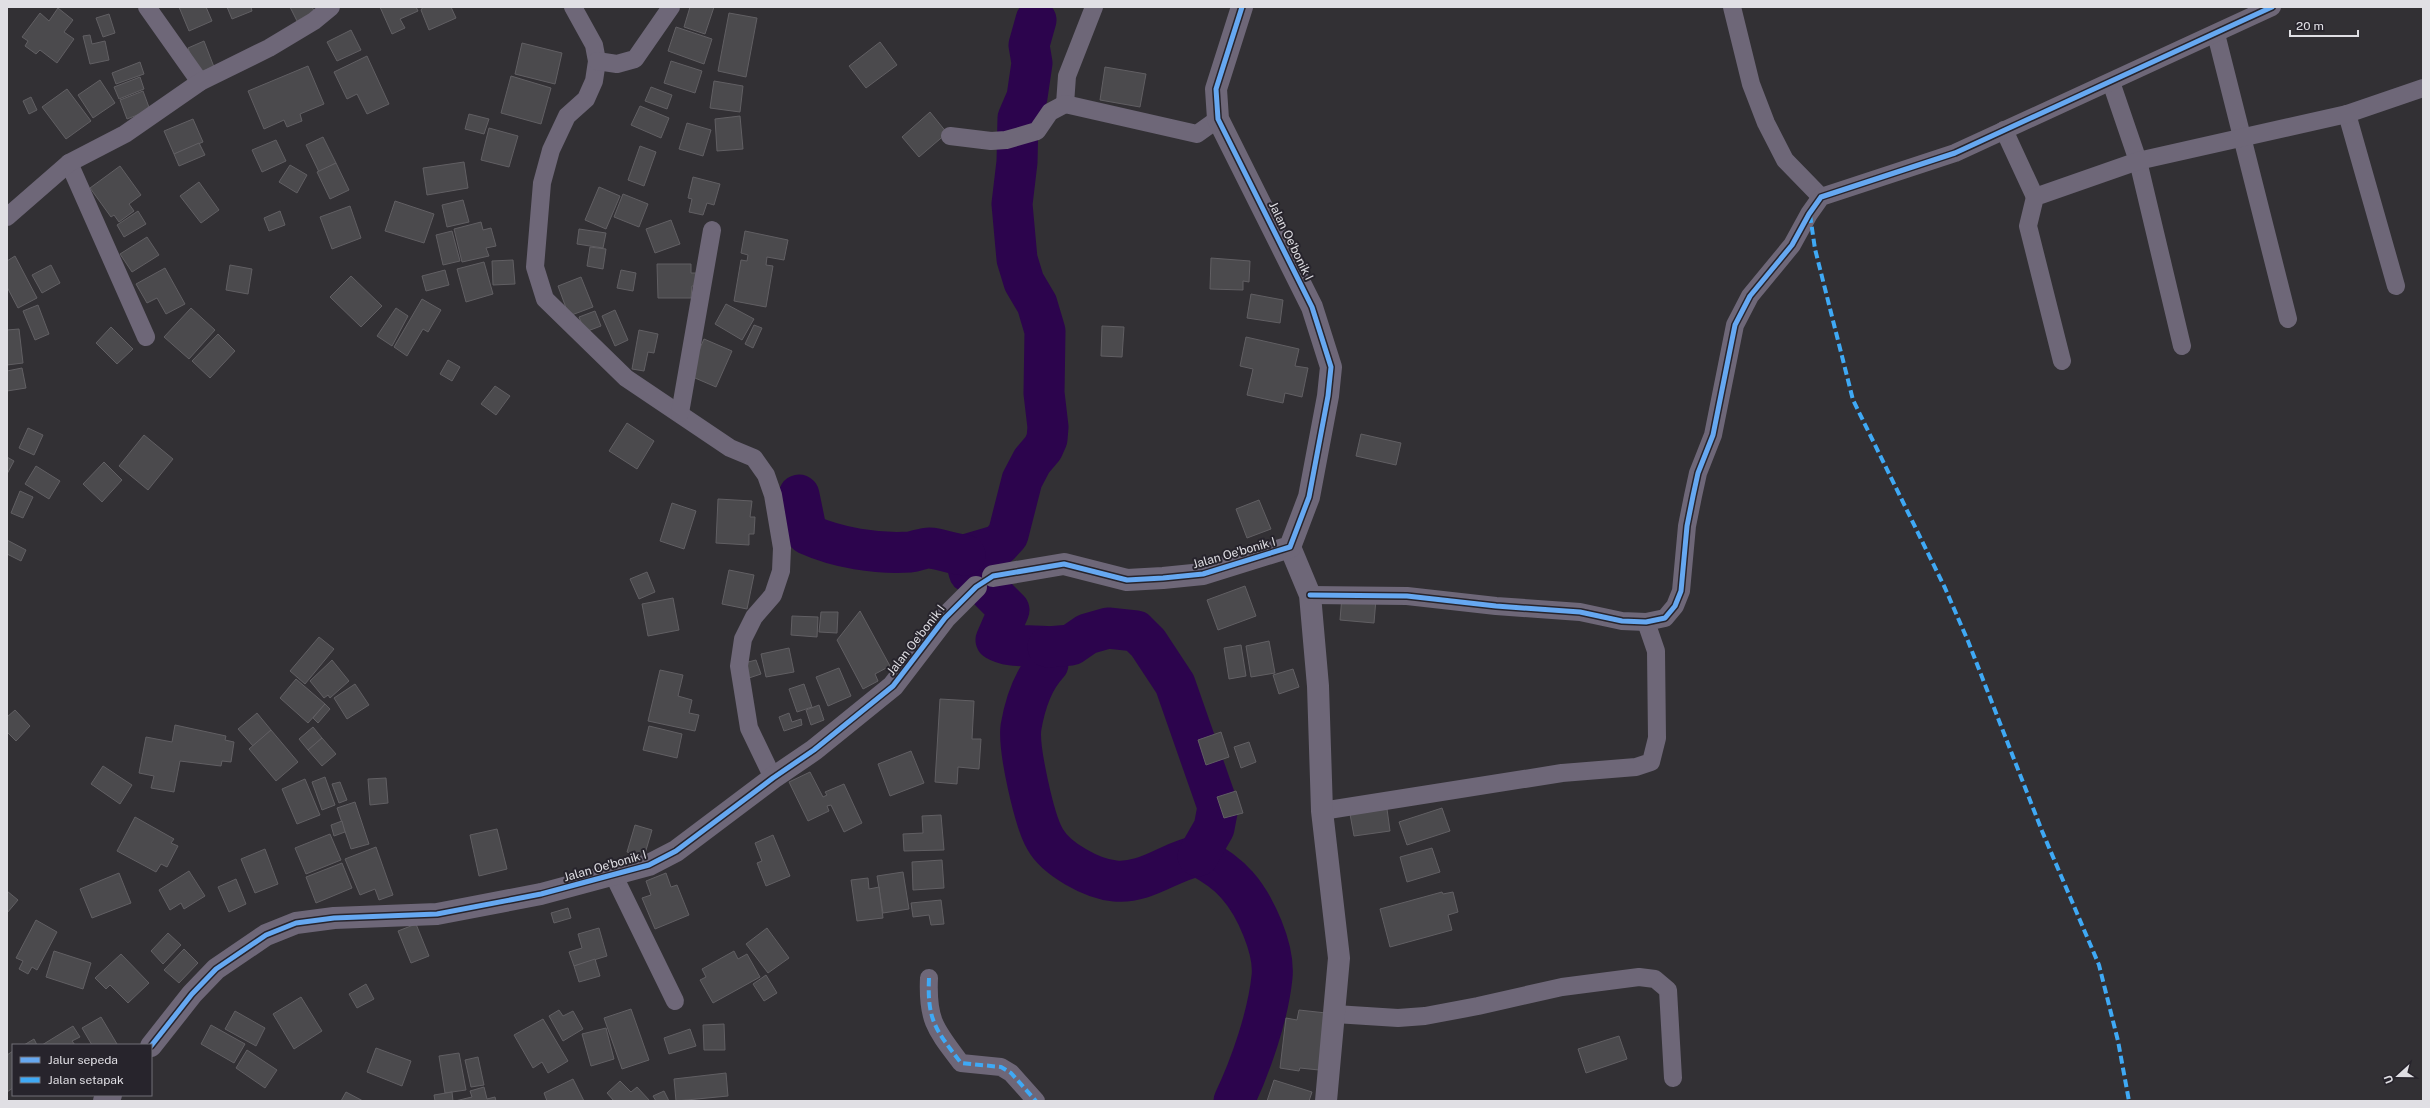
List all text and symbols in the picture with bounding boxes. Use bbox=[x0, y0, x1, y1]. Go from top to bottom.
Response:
scale bar bbox=[2290, 12, 2358, 38]
text: 20 m bbox=[2296, 19, 2324, 33]
street label: Jalan Oe'bonik I bbox=[1266, 200, 1316, 282]
street label: Jalan Oe'bonik I bbox=[1191, 534, 1277, 572]
street label: Jalan Oe'bonik I bbox=[884, 602, 948, 678]
street label: Jalan Oe'bonik I bbox=[562, 847, 648, 885]
legend bbox=[12, 1044, 152, 1096]
text: Jalur sepeda bbox=[48, 1053, 118, 1067]
north arrow bbox=[2378, 1056, 2418, 1096]
text: Jalan setapak bbox=[48, 1073, 124, 1087]
text: U bbox=[2382, 1074, 2396, 1085]

